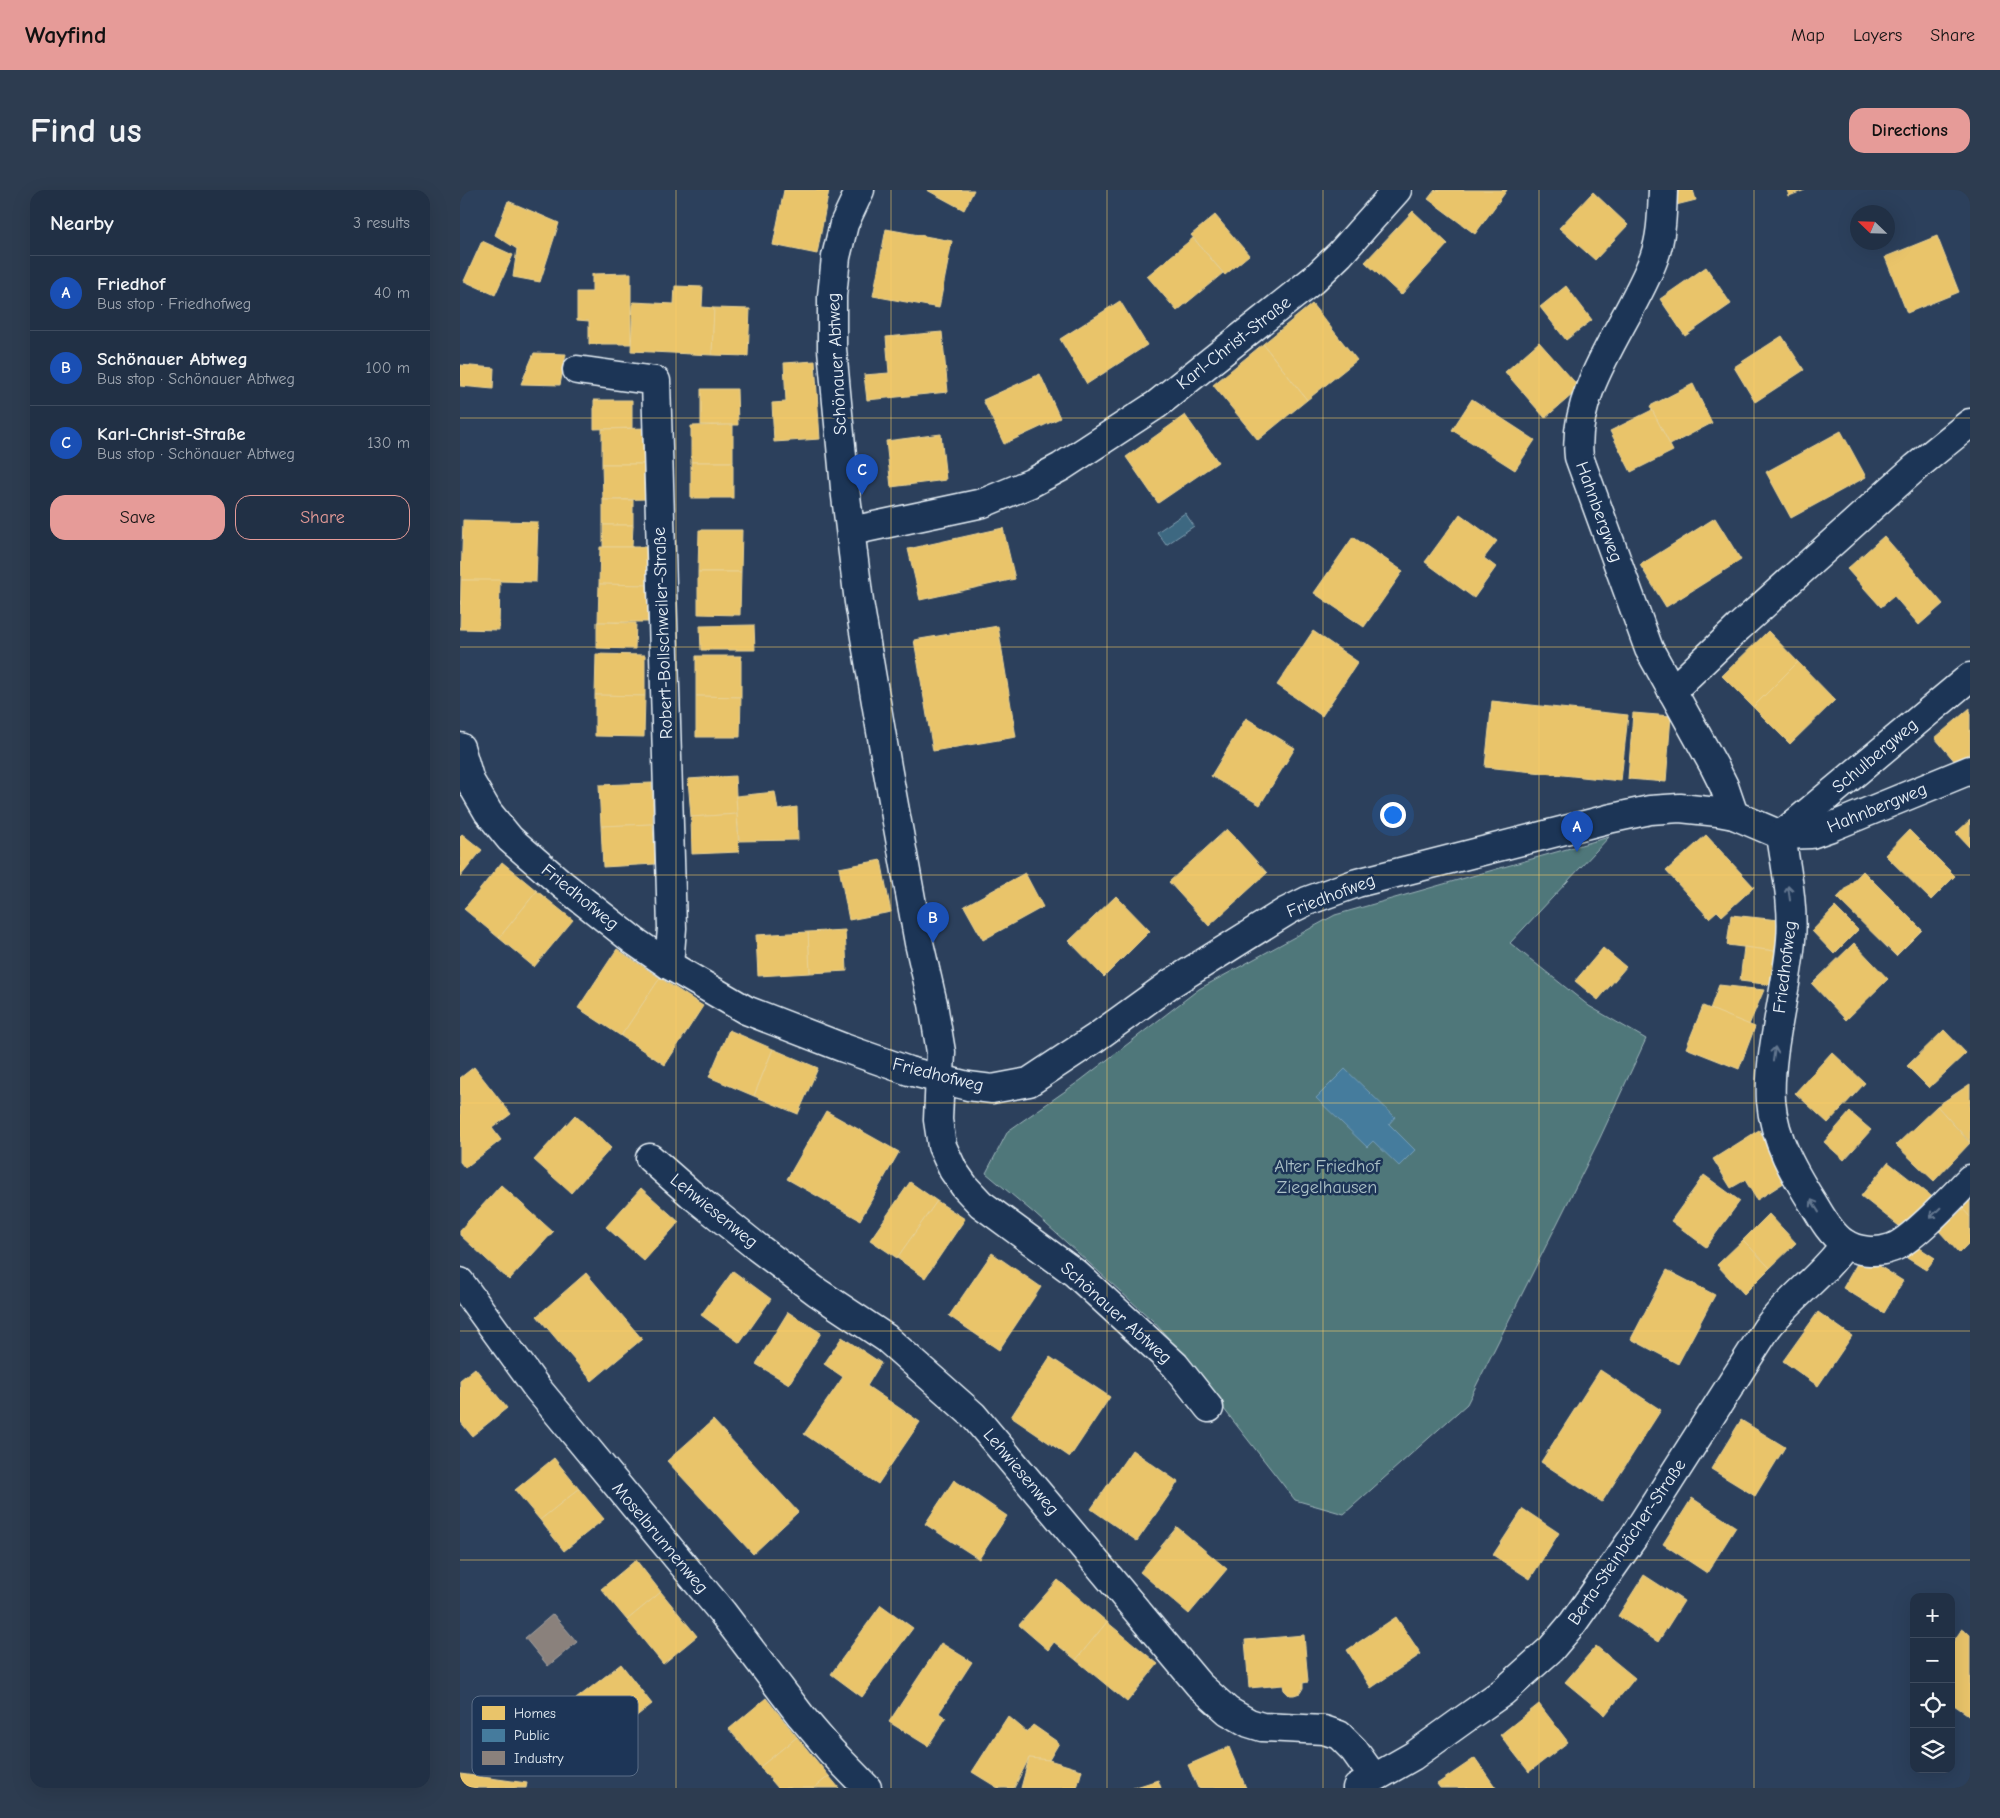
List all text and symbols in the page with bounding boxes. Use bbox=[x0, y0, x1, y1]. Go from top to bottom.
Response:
text: Wayfind bbox=[25, 21, 106, 49]
text: Map bbox=[1791, 25, 1825, 46]
text: Layers bbox=[1853, 25, 1902, 46]
text: Share bbox=[1930, 25, 1975, 46]
button: Directions bbox=[1849, 108, 1970, 153]
text: Find us bbox=[30, 110, 142, 151]
north arrow bbox=[1850, 205, 1895, 250]
text: Nearby bbox=[50, 211, 114, 235]
text: 3 results bbox=[353, 214, 410, 232]
text: Friedhof bbox=[97, 273, 165, 295]
text: A bbox=[62, 284, 70, 302]
text: 40 m bbox=[374, 284, 410, 302]
street label: Schönauer Abtweg bbox=[823, 292, 851, 436]
street label: Karl-Christ-Straße bbox=[1173, 292, 1295, 394]
text: Bus stop · Friedhofweg bbox=[97, 295, 251, 313]
text: Schönauer Abtweg bbox=[97, 348, 248, 370]
text: B bbox=[61, 359, 71, 377]
text: 100 m bbox=[366, 359, 410, 377]
text: Bus stop · Schönauer Abtweg bbox=[97, 370, 295, 388]
text: Karl-Christ-Straße bbox=[97, 423, 246, 445]
text: C bbox=[61, 434, 71, 452]
text: 130 m bbox=[367, 434, 410, 452]
text: Bus stop · Schönauer Abtweg bbox=[97, 445, 295, 463]
pin: C bbox=[846, 454, 878, 495]
street label: Hahnbergweg bbox=[1571, 459, 1627, 565]
button: Save bbox=[50, 495, 225, 540]
button: Share bbox=[235, 495, 410, 540]
street label: Robert-Bollschweiler-Straße bbox=[649, 527, 677, 739]
street label: Schulbergweg bbox=[1828, 714, 1922, 798]
street label: Hahnbergweg bbox=[1824, 778, 1930, 838]
your location bbox=[1380, 802, 1406, 828]
pin: A bbox=[1561, 811, 1593, 852]
street label: Friedhofweg bbox=[537, 859, 623, 935]
street label: Friedhofweg bbox=[1284, 869, 1378, 923]
one-way arrow bbox=[1784, 885, 1794, 901]
pin: B bbox=[917, 902, 949, 943]
street label: Friedhofweg bbox=[1769, 919, 1801, 1015]
one-way arrow bbox=[1770, 1046, 1780, 1062]
street label: Friedhofweg bbox=[890, 1054, 986, 1096]
park label: Alter Friedhof Ziegelhausen bbox=[1274, 1156, 1381, 1198]
street label: Lehwiesenweg bbox=[666, 1169, 762, 1253]
one-way arrow bbox=[1809, 1200, 1819, 1214]
one-way arrow bbox=[1929, 1207, 1941, 1219]
street label: Schönauer Abtweg bbox=[1056, 1258, 1176, 1368]
street label: Lehwiesenweg bbox=[979, 1424, 1063, 1520]
street label: Berta-Steinbächer-Straße bbox=[1564, 1455, 1690, 1629]
street label: Moselbrunnenweg bbox=[607, 1478, 713, 1598]
map controls bbox=[1910, 1593, 1955, 1773]
button: + bbox=[1910, 1593, 1955, 1638]
button: − bbox=[1910, 1638, 1955, 1683]
button: locate bbox=[1910, 1683, 1955, 1728]
legend bbox=[472, 1696, 638, 1776]
text: Homes bbox=[514, 1705, 556, 1722]
text: Public bbox=[514, 1727, 550, 1744]
button: layers bbox=[1910, 1728, 1955, 1773]
text: Industry bbox=[514, 1750, 564, 1767]

